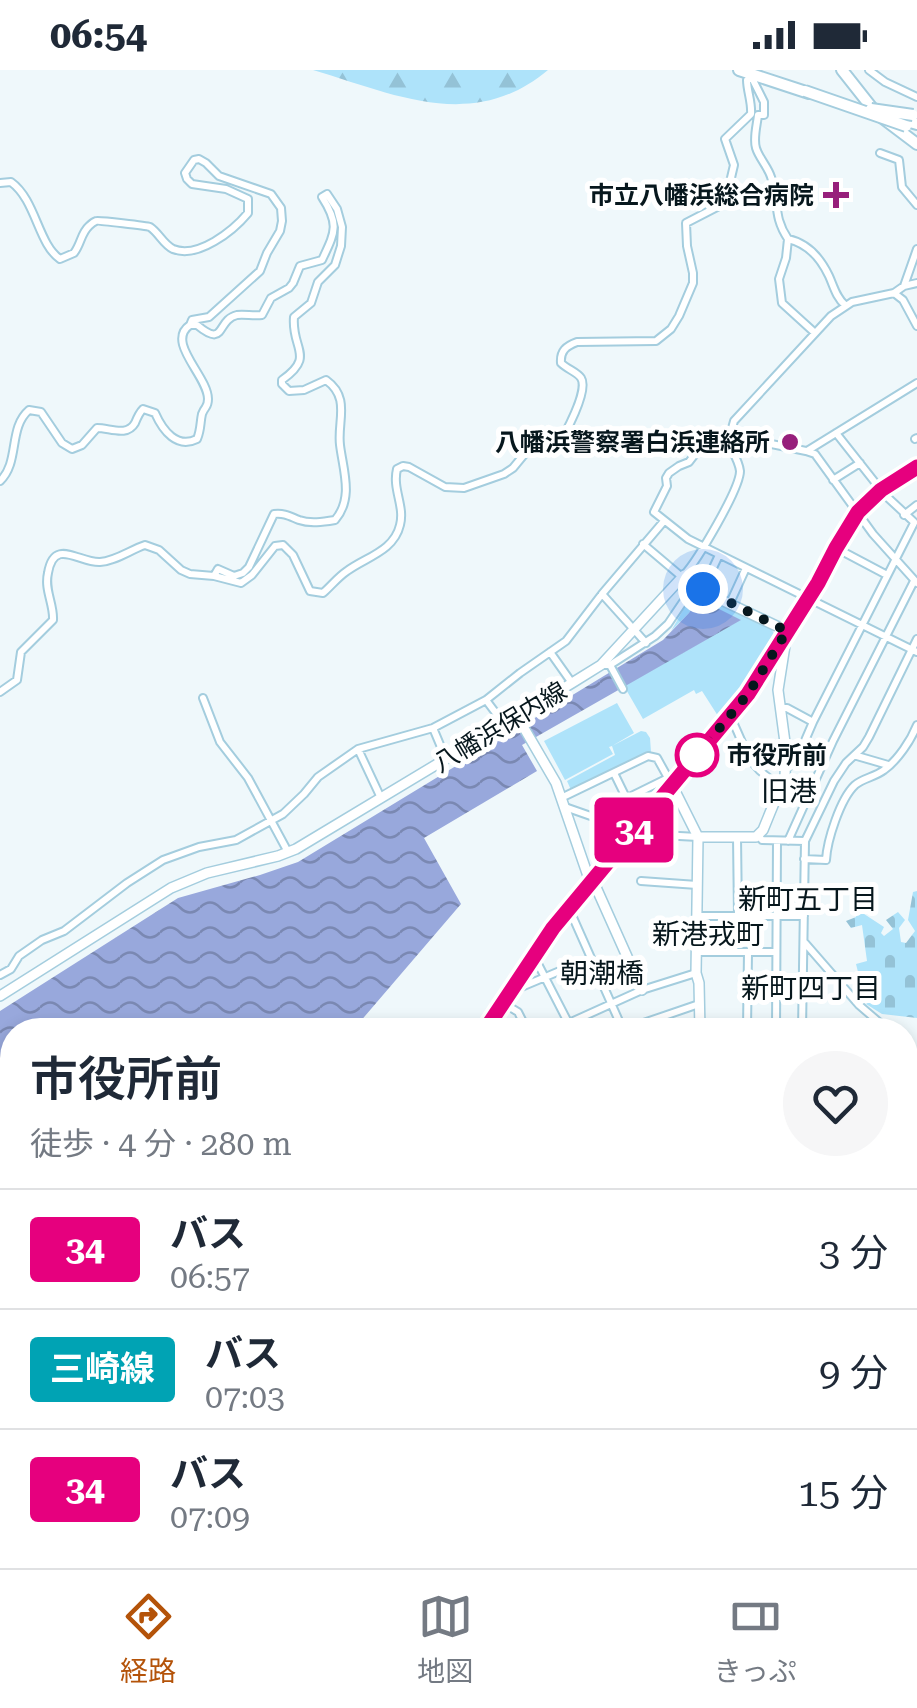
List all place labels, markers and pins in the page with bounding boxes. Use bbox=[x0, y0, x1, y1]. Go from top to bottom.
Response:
place label: 市立八幡浜総合病院 bbox=[589, 181, 814, 210]
marker: 市立八幡浜総合病院 bbox=[823, 182, 849, 208]
place label: 八幡浜警察署白浜連絡所 bbox=[495, 428, 770, 457]
marker: 八幡浜警察署白浜連絡所 bbox=[779, 431, 801, 453]
marker: 市役所前 bbox=[676, 734, 718, 776]
place label: 市役所前 bbox=[727, 741, 827, 770]

